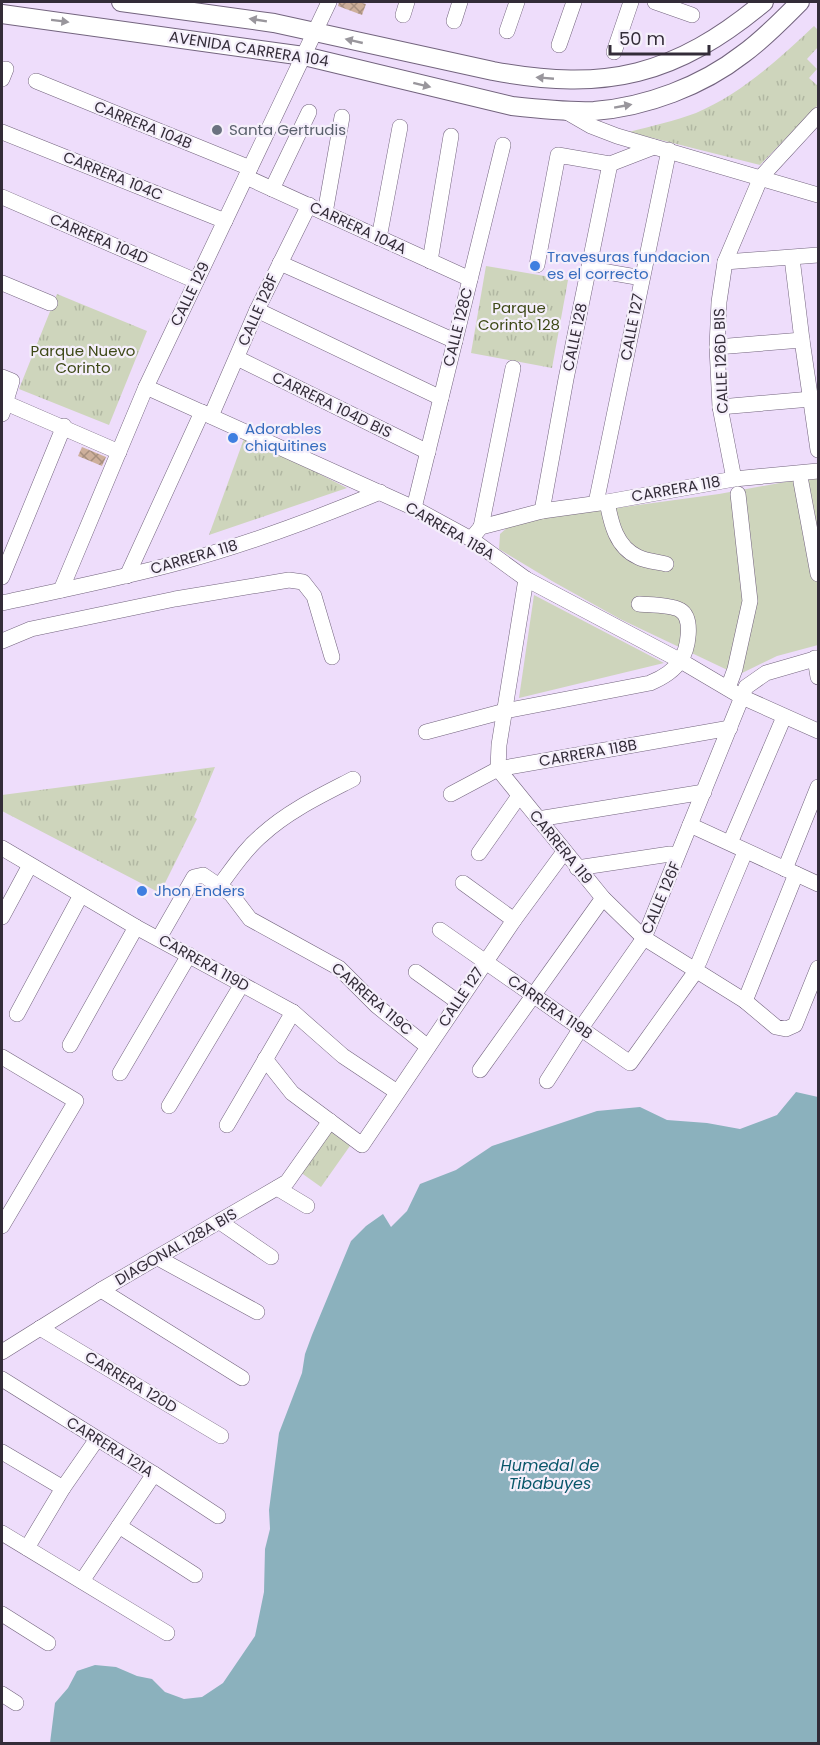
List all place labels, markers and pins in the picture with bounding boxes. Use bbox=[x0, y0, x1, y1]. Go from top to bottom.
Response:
place label: Santa Gertrudis bbox=[229, 119, 346, 140]
marker: Santa Gertrudis bbox=[210, 123, 224, 137]
place label: Travesuras fundacion es el correcto bbox=[547, 246, 710, 284]
marker: Travesuras fundacion es el correcto bbox=[528, 259, 542, 273]
place label: Adorables chiquitines bbox=[245, 418, 327, 456]
marker: Adorables chiquitines bbox=[226, 431, 240, 445]
place label: Jhon Enders bbox=[154, 880, 245, 901]
marker: Jhon Enders bbox=[135, 884, 149, 898]

